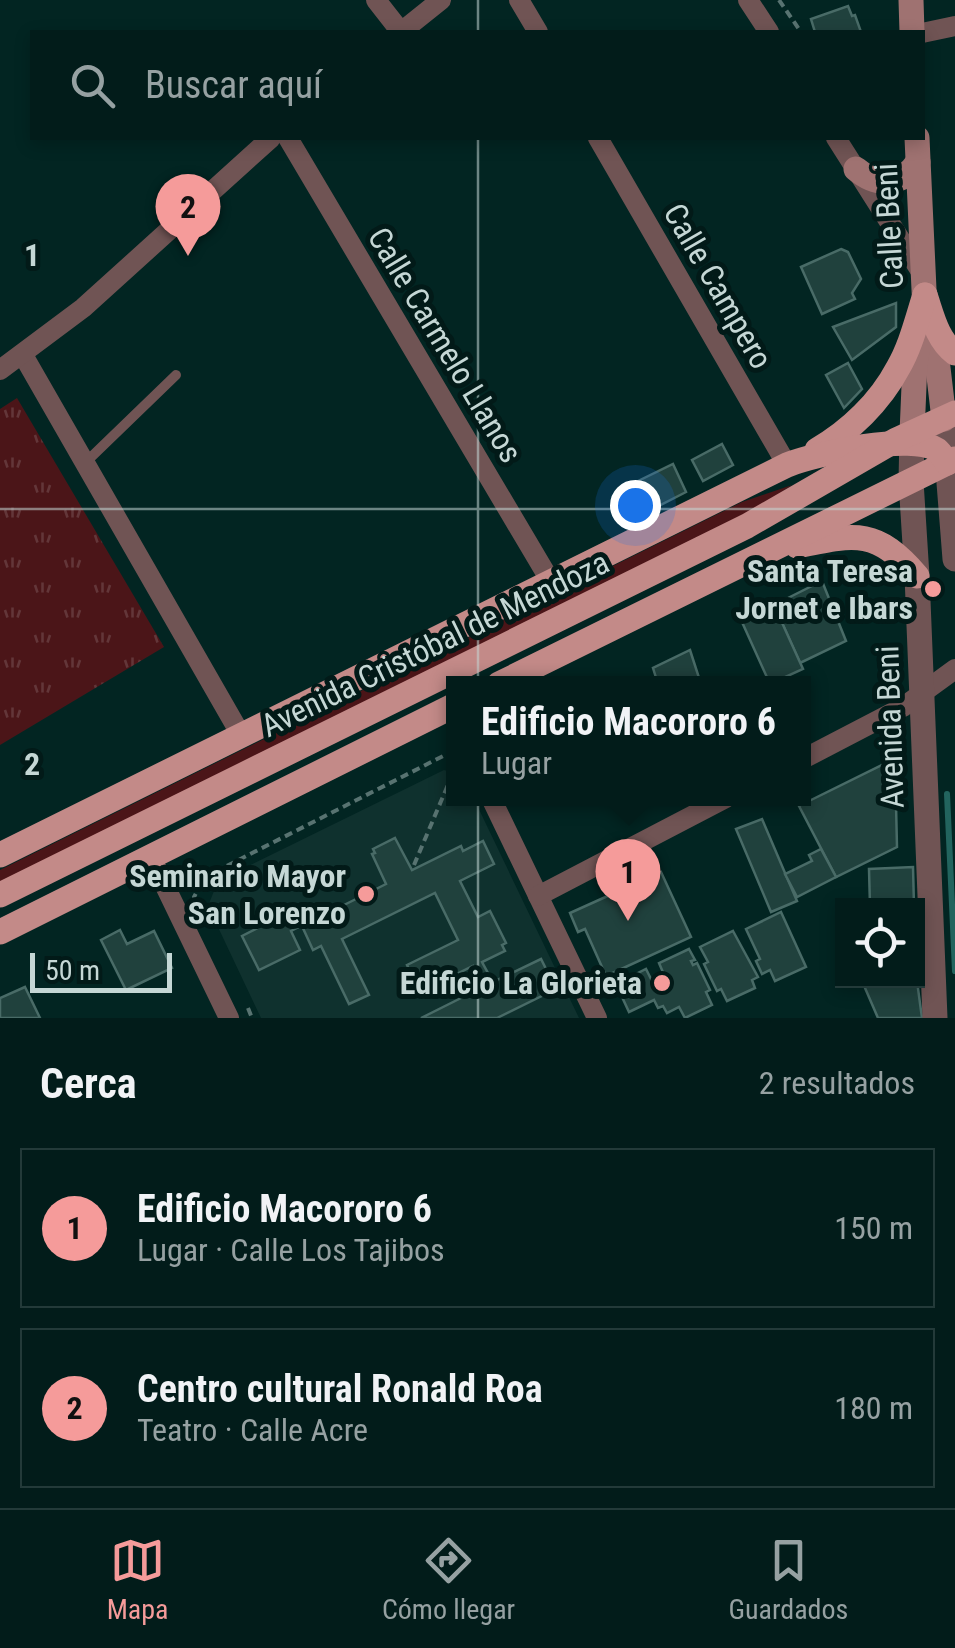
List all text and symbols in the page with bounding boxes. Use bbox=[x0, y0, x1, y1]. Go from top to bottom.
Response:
search box bbox=[30, 30, 925, 140]
icon: search bbox=[65, 58, 120, 113]
text: Buscar aquí bbox=[145, 63, 322, 107]
street label: Calle Beni bbox=[867, 162, 911, 290]
pin: 2 bbox=[156, 174, 220, 256]
street label: Calle Campero bbox=[655, 197, 781, 375]
street label: Calle Carmelo Llanos bbox=[360, 221, 530, 469]
text: 1 bbox=[24, 236, 40, 274]
your location bbox=[610, 480, 661, 531]
street label: Avenida Cristóbal de Mendoza bbox=[255, 543, 615, 745]
place label: Santa Teresa Jornet e Ibars bbox=[735, 552, 913, 627]
marker: Santa Teresa Jornet e Ibars bbox=[922, 578, 944, 600]
street label: Avenida Beni bbox=[868, 645, 912, 809]
popup bbox=[446, 676, 811, 806]
text: Edificio Macororo 6 bbox=[481, 700, 776, 744]
text: Lugar bbox=[481, 744, 552, 782]
text: 2 bbox=[24, 745, 40, 783]
pin: 1 bbox=[596, 838, 660, 921]
place label: Seminario Mayor San Lorenzo bbox=[129, 857, 346, 932]
marker: Seminario Mayor San Lorenzo bbox=[355, 883, 377, 905]
map controls bbox=[835, 898, 925, 988]
button: locate bbox=[835, 898, 925, 988]
scale bar bbox=[30, 948, 172, 993]
text: 50 m bbox=[45, 954, 100, 987]
place label: Edificio La Glorieta bbox=[400, 964, 642, 1002]
marker: Edificio La Glorieta bbox=[651, 972, 673, 994]
text: Cerca bbox=[40, 1059, 137, 1108]
text: 2 resultados bbox=[759, 1064, 915, 1102]
text: Edificio Macororo 6 bbox=[137, 1187, 432, 1231]
text: 1 bbox=[66, 1209, 83, 1247]
text: 150 m bbox=[834, 1209, 913, 1247]
text: Lugar · Calle Los Tajibos bbox=[137, 1231, 445, 1269]
text: Centro cultural Ronald Roa bbox=[137, 1367, 543, 1411]
text: 2 bbox=[66, 1389, 83, 1427]
text: 180 m bbox=[834, 1389, 913, 1427]
text: Teatro · Calle Acre bbox=[137, 1411, 368, 1449]
tab: Mapa bbox=[107, 1533, 168, 1626]
tab: Cómo llegar bbox=[382, 1533, 515, 1626]
tab: Guardados bbox=[728, 1533, 848, 1626]

